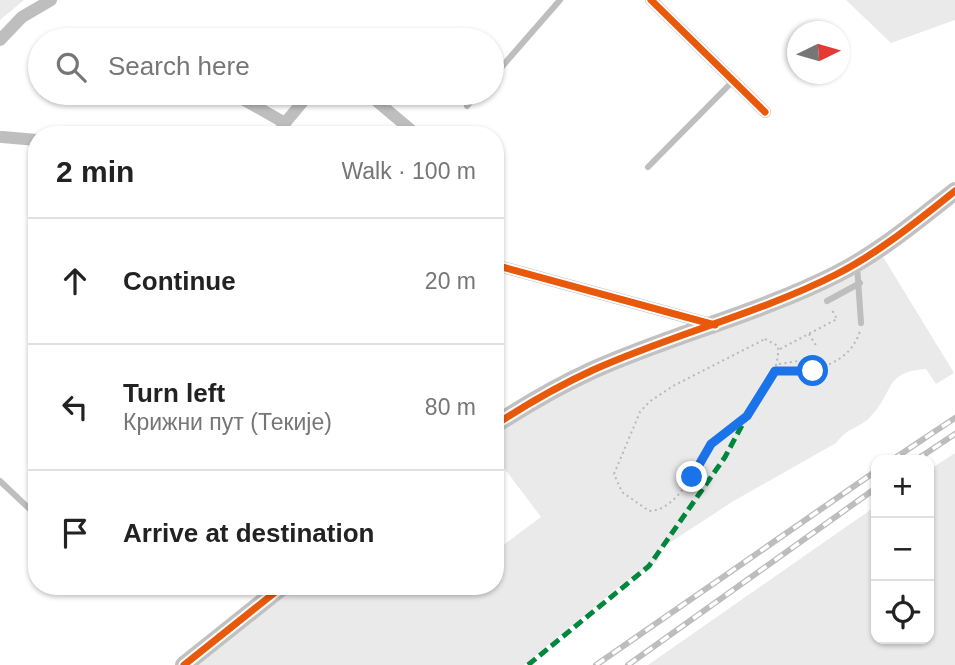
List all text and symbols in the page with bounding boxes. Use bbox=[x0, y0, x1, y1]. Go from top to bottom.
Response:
north arrow bbox=[787, 21, 850, 84]
search box bbox=[28, 28, 504, 105]
icon: search bbox=[52, 48, 90, 86]
text: Search here bbox=[108, 51, 250, 81]
text: 2 min bbox=[56, 155, 134, 188]
text: Walk · 100 m bbox=[341, 158, 476, 184]
icon: ahead bbox=[56, 262, 94, 300]
text: Continue bbox=[123, 266, 236, 296]
text: 20 m bbox=[425, 268, 476, 294]
route start bbox=[797, 355, 828, 386]
text: Turn left bbox=[123, 378, 225, 408]
icon: left bbox=[56, 388, 94, 426]
text: 80 m bbox=[425, 394, 476, 420]
text: Крижни пут (Текије) bbox=[123, 409, 332, 435]
map controls bbox=[871, 455, 934, 644]
button: + bbox=[871, 455, 934, 518]
route end bbox=[676, 461, 707, 492]
icon: arrive bbox=[56, 514, 94, 552]
text: Arrive at destination bbox=[123, 518, 374, 548]
button: − bbox=[871, 518, 934, 581]
button: locate bbox=[871, 581, 934, 644]

